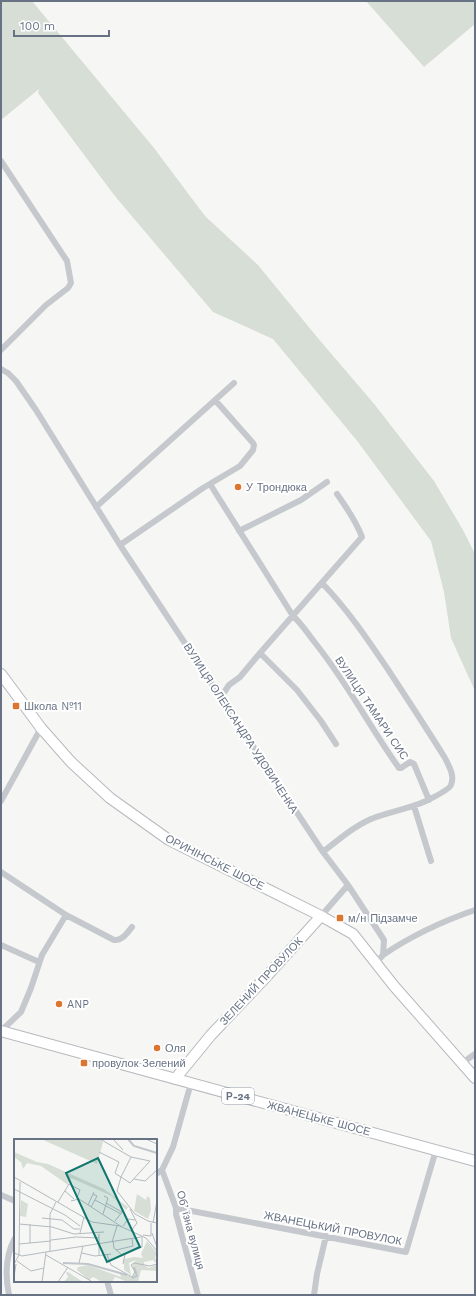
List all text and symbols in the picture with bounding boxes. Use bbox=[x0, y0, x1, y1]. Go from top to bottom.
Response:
scale bar bbox=[14, 12, 109, 38]
text: 100 m bbox=[20, 19, 55, 33]
place label: У Трондюка bbox=[246, 481, 308, 494]
marker: У Трондюка bbox=[233, 482, 243, 492]
street label: ВУЛИЦЯ ОЛЕКСАНДРА УДОВИЧЕНКА bbox=[181, 641, 301, 816]
street label: ВУЛИЦЯ ТАМАРИ СИС bbox=[332, 654, 411, 762]
place label: Школа №11 bbox=[24, 700, 82, 713]
marker: Школа №11 bbox=[11, 701, 21, 711]
street label: ОРИНІНСЬКЕ ШОСЕ bbox=[163, 832, 266, 893]
place label: м/н Підзамче bbox=[348, 912, 418, 925]
marker: м/н Підзамче bbox=[335, 913, 345, 923]
street label: ЗЕЛЕНИЙ ПРОВУЛОК bbox=[217, 934, 306, 1028]
place label: ANP bbox=[67, 998, 89, 1011]
marker: ANP bbox=[54, 999, 64, 1009]
place label: Оля bbox=[165, 1042, 186, 1055]
marker: Оля bbox=[152, 1043, 162, 1053]
place label: провулок Зелений bbox=[92, 1057, 186, 1070]
marker: провулок Зелений bbox=[79, 1058, 89, 1068]
road number: Р-24 bbox=[222, 1088, 254, 1104]
street label: ЖВАНЕЦЬКЕ ШОСЕ bbox=[266, 1098, 372, 1139]
inset map bbox=[14, 1139, 157, 1282]
street label: Обʼїзна вулиця bbox=[174, 1189, 207, 1271]
street label: ЖВАНЕЦЬКИЙ ПРОВУЛОК bbox=[263, 1209, 404, 1248]

